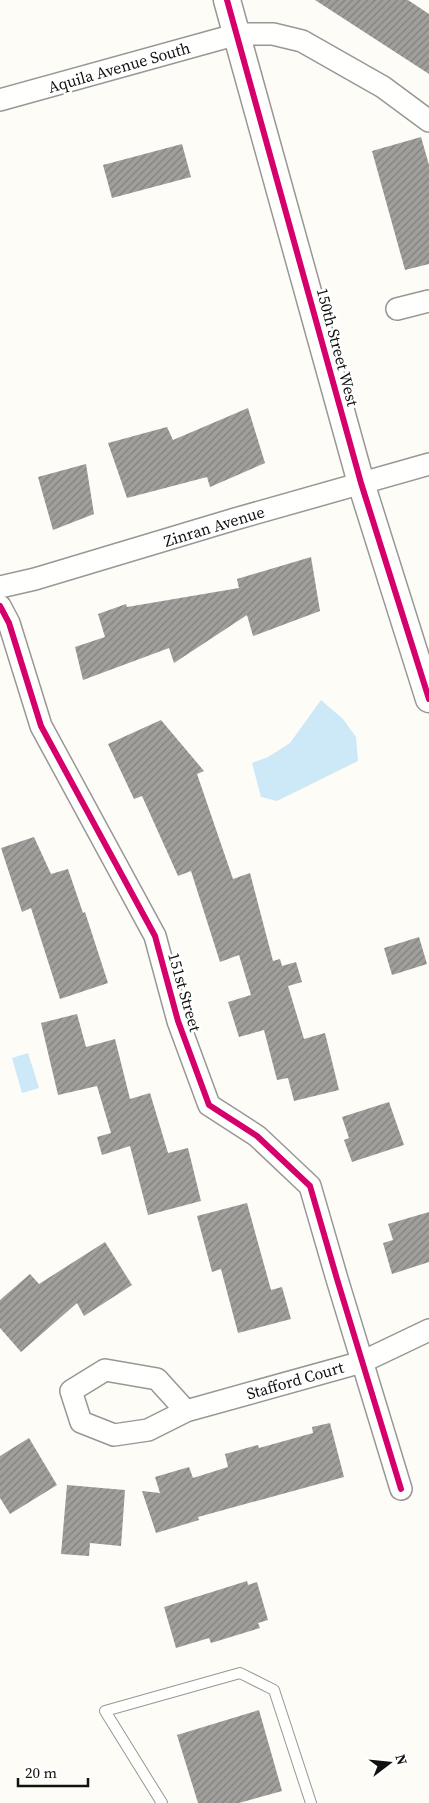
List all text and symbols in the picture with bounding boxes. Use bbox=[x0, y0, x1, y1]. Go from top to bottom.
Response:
street label: Aquila Avenue South bbox=[45, 36, 193, 98]
street label: 150th Street West bbox=[312, 285, 365, 409]
street label: Zinran Avenue bbox=[161, 500, 267, 552]
street label: 151st Street bbox=[163, 950, 207, 1035]
street label: Stafford Court bbox=[244, 1355, 347, 1404]
north arrow bbox=[364, 1738, 414, 1788]
text: N bbox=[390, 1752, 413, 1767]
scale bar bbox=[18, 1756, 88, 1788]
text: 20 m bbox=[25, 1762, 57, 1783]

